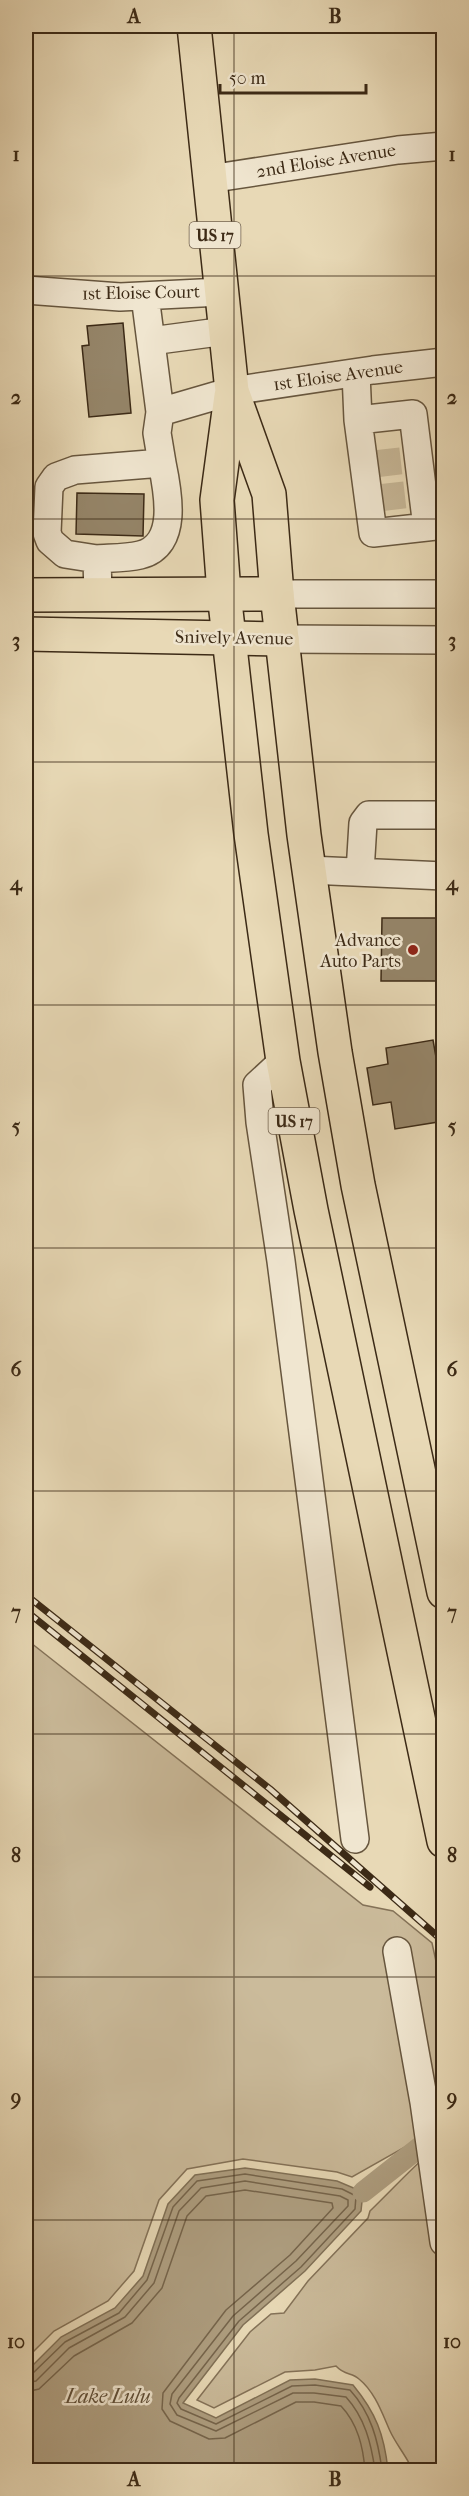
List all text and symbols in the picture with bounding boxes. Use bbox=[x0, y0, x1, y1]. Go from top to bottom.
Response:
text: A bbox=[126, 5, 142, 28]
text: B bbox=[328, 5, 342, 28]
scale bar bbox=[220, 57, 366, 95]
text: 50 m bbox=[229, 68, 266, 89]
street label: 2nd Eloise Avenue bbox=[255, 140, 397, 182]
text: 1 bbox=[12, 143, 20, 166]
text: 1 bbox=[448, 143, 456, 166]
road number: US 17 bbox=[190, 222, 240, 248]
street label: 1st Eloise Court bbox=[82, 281, 201, 305]
street label: 1st Eloise Avenue bbox=[272, 356, 404, 396]
text: 2 bbox=[11, 386, 21, 409]
text: 2 bbox=[447, 386, 457, 409]
street label: Snively Avenue bbox=[175, 626, 293, 650]
text: 3 bbox=[12, 629, 20, 652]
text: 3 bbox=[448, 629, 456, 652]
text: 4 bbox=[9, 872, 23, 896]
text: 4 bbox=[445, 872, 459, 896]
place label: Advance Auto Parts bbox=[319, 930, 401, 972]
marker: Advance Auto Parts bbox=[406, 943, 420, 957]
road number: US 17 bbox=[268, 1108, 320, 1134]
text: 5 bbox=[12, 1115, 21, 1138]
text: 5 bbox=[448, 1115, 457, 1138]
text: 6 bbox=[11, 1358, 23, 1381]
text: 6 bbox=[447, 1358, 459, 1381]
text: 7 bbox=[10, 1601, 21, 1624]
text: 7 bbox=[446, 1601, 457, 1624]
text: 8 bbox=[11, 1844, 21, 1867]
text: 8 bbox=[447, 1844, 457, 1867]
text: 9 bbox=[10, 2087, 21, 2110]
text: 9 bbox=[446, 2087, 457, 2110]
text: 10 bbox=[7, 2330, 25, 2353]
text: 10 bbox=[443, 2330, 461, 2353]
water label: Lake Lulu bbox=[63, 2385, 151, 2408]
text: A bbox=[126, 2468, 142, 2491]
text: B bbox=[328, 2468, 342, 2491]

